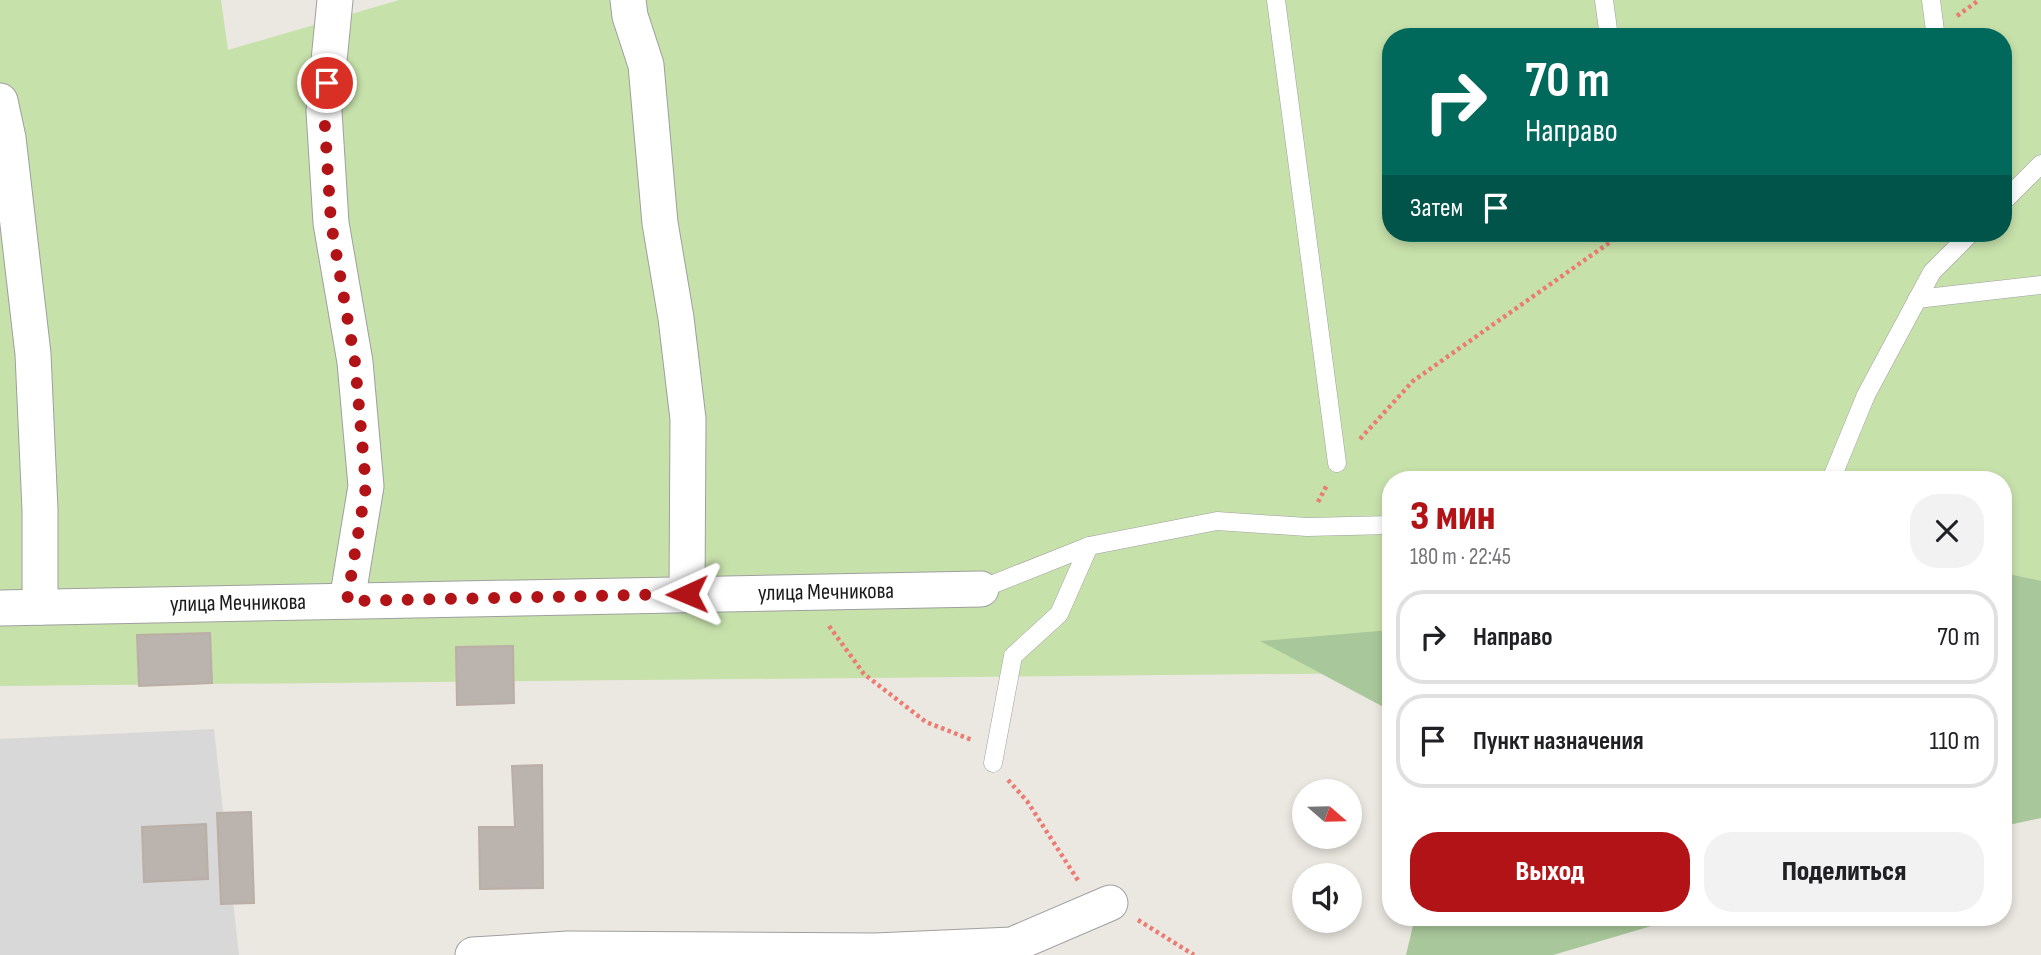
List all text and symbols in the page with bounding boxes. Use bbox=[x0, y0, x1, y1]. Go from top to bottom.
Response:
text: 70 m bbox=[1525, 52, 1610, 111]
pin bbox=[297, 53, 357, 113]
icon: right bbox=[1410, 56, 1501, 147]
icon: arrive bbox=[308, 64, 346, 102]
text: Направо bbox=[1525, 112, 1618, 151]
icon: arrive bbox=[1477, 189, 1515, 227]
text: Затем bbox=[1410, 193, 1463, 224]
text: 3 мин bbox=[1410, 491, 1495, 542]
button: close bbox=[1910, 494, 1984, 568]
text: 180 m · 22:45 bbox=[1410, 543, 1511, 571]
position arrow bbox=[650, 557, 724, 631]
street label: улица Мечникова bbox=[758, 577, 894, 607]
street label: улица Мечникова bbox=[170, 588, 306, 618]
icon: right bbox=[1414, 618, 1452, 656]
text: Направо bbox=[1473, 622, 1552, 653]
text: 70 m bbox=[1937, 622, 1980, 653]
icon: arrive bbox=[1414, 722, 1452, 760]
text: Пункт назначения bbox=[1473, 726, 1644, 757]
text: 110 m bbox=[1929, 726, 1980, 757]
north arrow bbox=[1292, 779, 1362, 849]
map controls bbox=[1292, 779, 1362, 933]
button: Выход bbox=[1410, 832, 1690, 912]
button: Поделиться bbox=[1704, 832, 1984, 912]
button: sound bbox=[1292, 863, 1362, 933]

